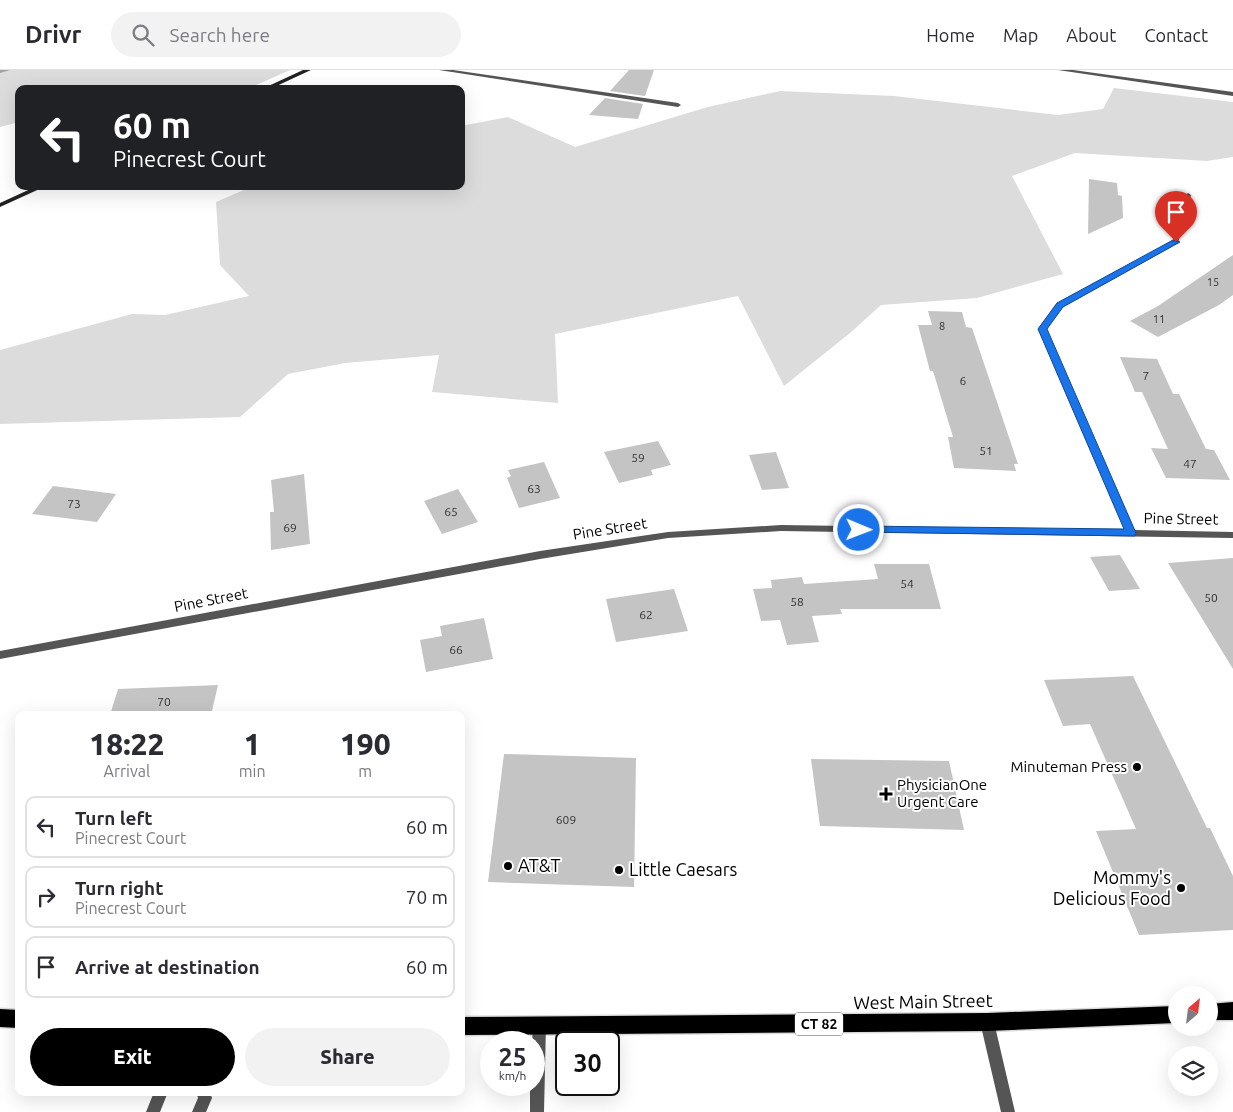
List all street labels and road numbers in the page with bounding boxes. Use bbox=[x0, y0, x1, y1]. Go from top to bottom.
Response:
street label: Pine Street bbox=[1143, 509, 1219, 528]
street label: Pine Street bbox=[572, 514, 648, 543]
street label: Pine Street bbox=[173, 584, 249, 615]
street label: West Main Street bbox=[853, 990, 993, 1012]
road number: CT 82 bbox=[795, 1012, 843, 1036]

